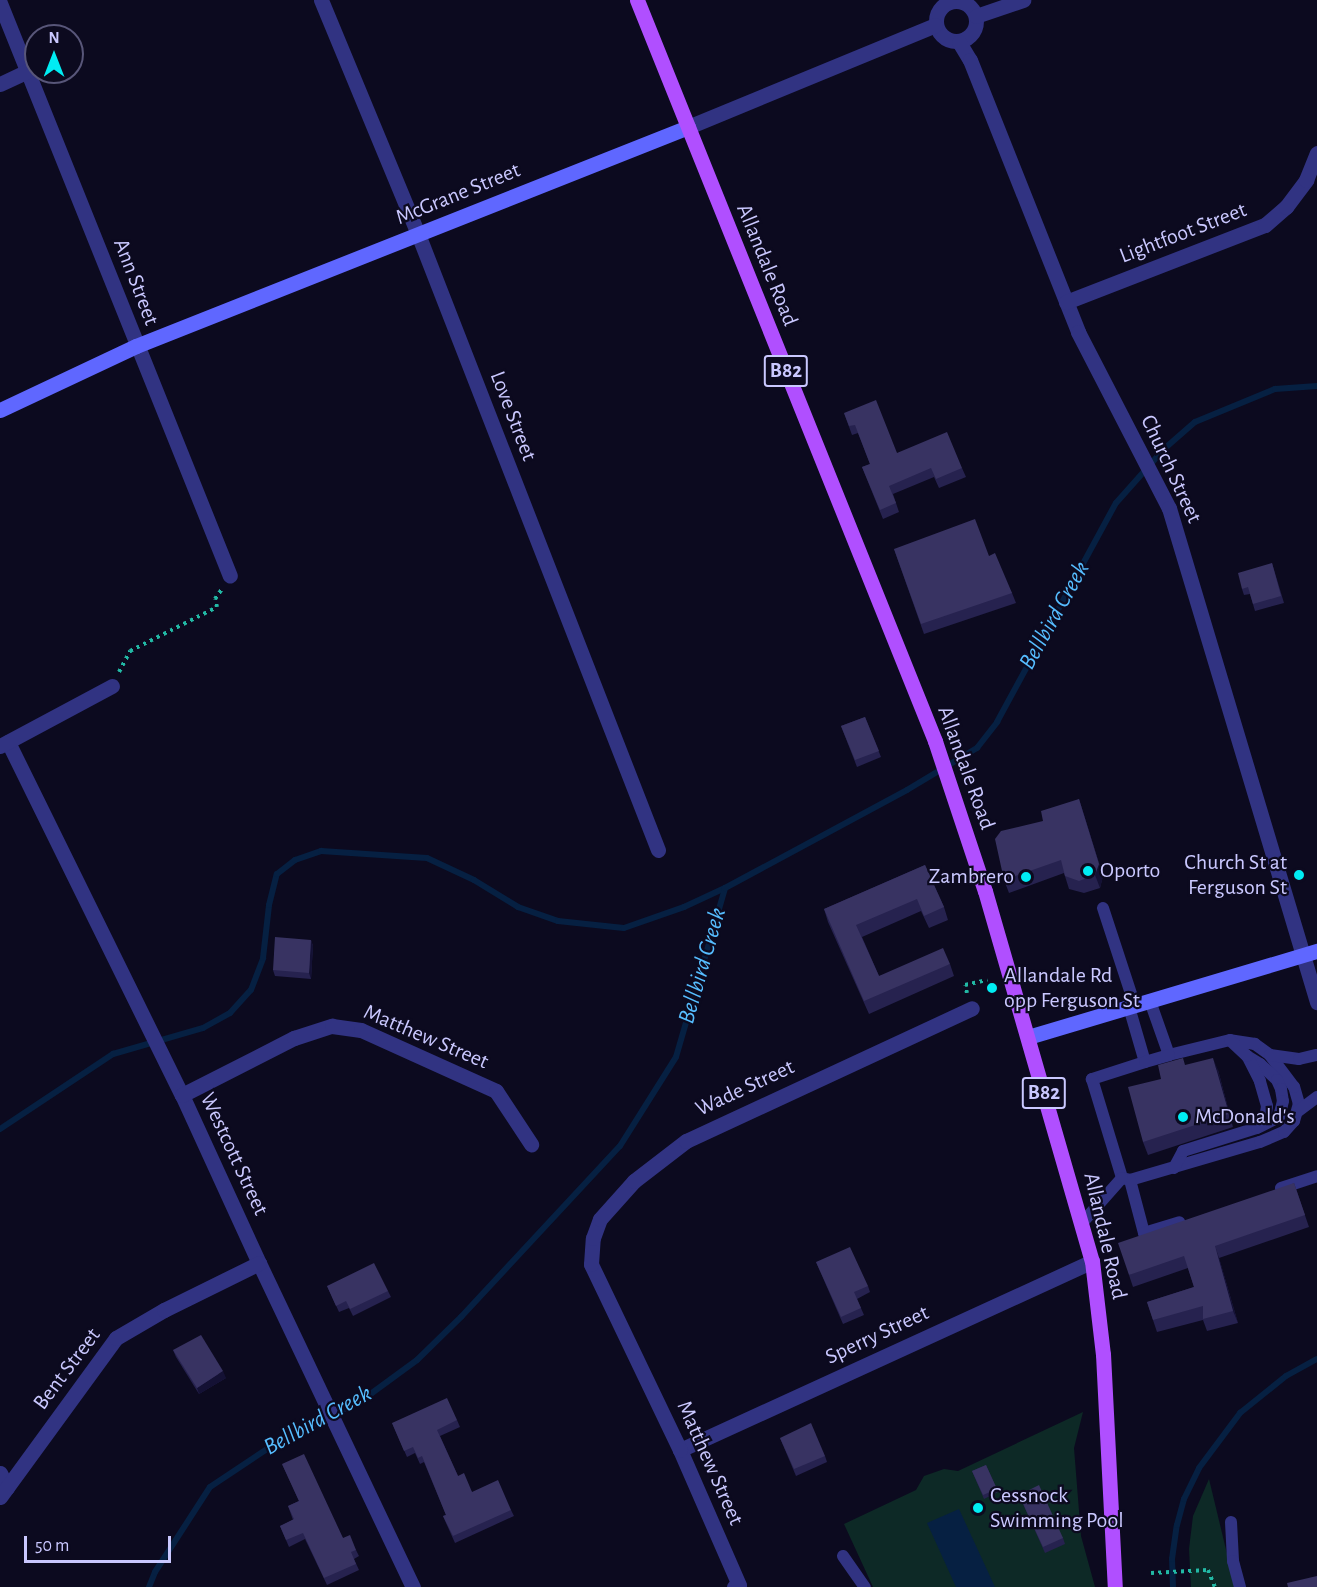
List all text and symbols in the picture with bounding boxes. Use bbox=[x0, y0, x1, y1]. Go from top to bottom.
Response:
north arrow bbox=[24, 24, 84, 84]
text: N bbox=[48, 30, 60, 46]
street label: McGrane Street bbox=[392, 157, 524, 231]
street label: Lightfoot Street bbox=[1116, 197, 1250, 269]
street label: Allandale Road bbox=[731, 200, 803, 330]
street label: Ann Street bbox=[107, 235, 165, 329]
road number: B82 bbox=[764, 353, 808, 389]
street label: Love Street bbox=[484, 367, 542, 465]
street label: Church Street bbox=[1134, 411, 1208, 527]
water label: Bellbird Creek bbox=[1014, 557, 1096, 675]
street label: Allandale Road bbox=[931, 703, 1001, 833]
place label: Church St at Ferguson St bbox=[1184, 849, 1287, 900]
place label: Oporto bbox=[1100, 858, 1160, 884]
place label: Zambrero bbox=[929, 864, 1014, 890]
marker: Oporto bbox=[1081, 864, 1095, 878]
marker: Church St at Ferguson St bbox=[1292, 868, 1306, 882]
marker: Zambrero bbox=[1019, 870, 1033, 884]
water label: Bellbird Creek bbox=[673, 905, 733, 1027]
place label: Allandale Rd opp Ferguson St bbox=[1004, 962, 1140, 1014]
marker: Allandale Rd opp Ferguson St bbox=[985, 981, 999, 995]
street label: Matthew Street bbox=[360, 999, 492, 1075]
street label: Wade Street bbox=[692, 1054, 798, 1122]
road number: B82 bbox=[1022, 1075, 1066, 1111]
street label: Westcott Street bbox=[194, 1088, 274, 1220]
place label: McDonald's bbox=[1195, 1104, 1295, 1130]
marker: McDonald's bbox=[1176, 1110, 1190, 1124]
street label: Allandale Road bbox=[1078, 1170, 1132, 1302]
street label: Sperry Street bbox=[821, 1300, 933, 1370]
street label: Bent Street bbox=[28, 1323, 106, 1415]
water label: Bellbird Creek bbox=[259, 1380, 377, 1462]
street label: Matthew Street bbox=[671, 1397, 749, 1529]
place label: Cessnock Swimming Pool bbox=[990, 1482, 1124, 1534]
marker: Cessnock Swimming Pool bbox=[971, 1501, 985, 1515]
scale bar bbox=[27, 1524, 174, 1562]
text: 50 m bbox=[35, 1537, 69, 1555]

